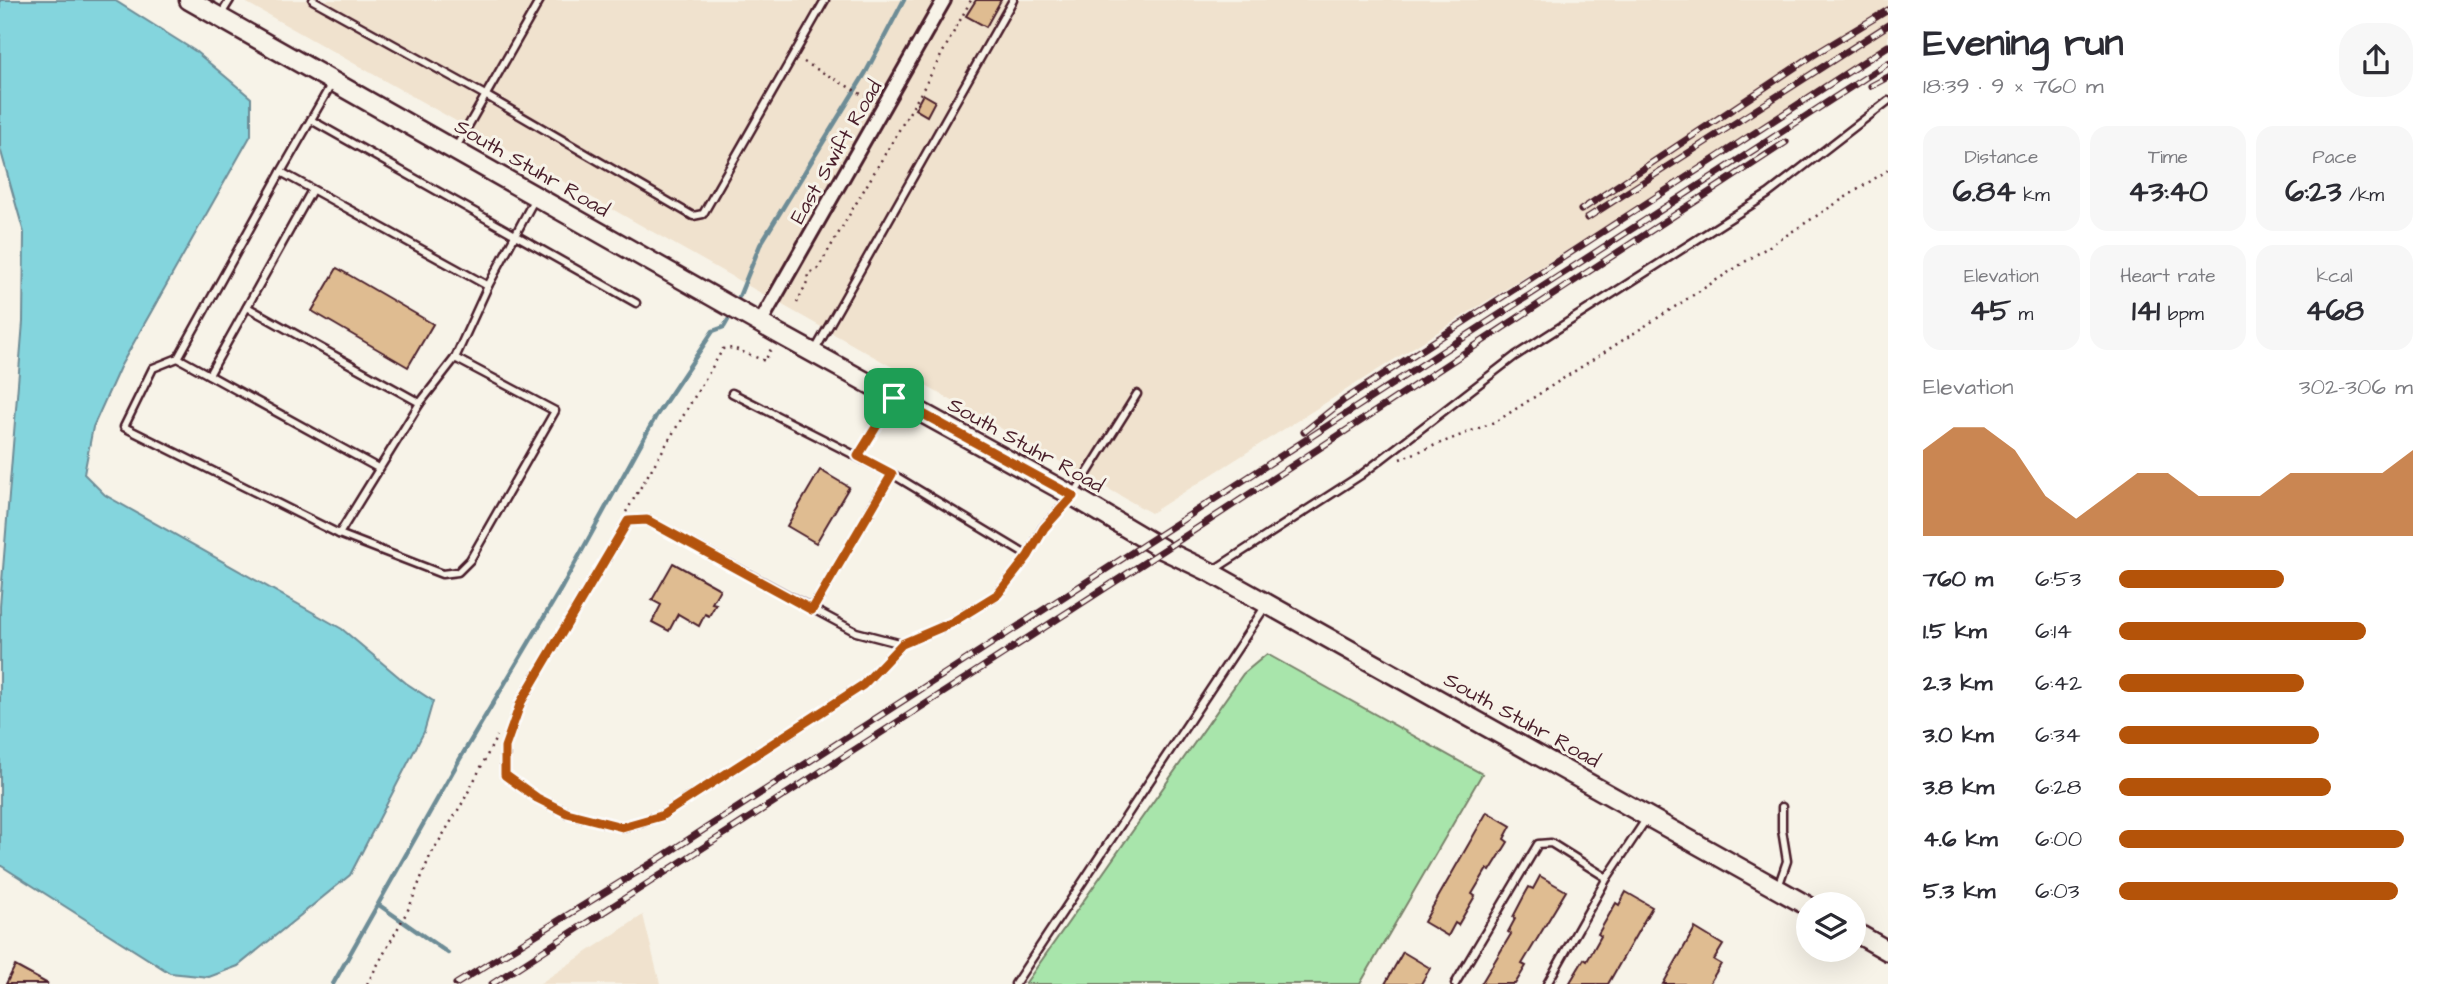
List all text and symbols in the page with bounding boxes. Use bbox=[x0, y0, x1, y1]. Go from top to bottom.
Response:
text: Evening run bbox=[1923, 18, 2124, 70]
button: share bbox=[2339, 23, 2413, 97]
text: 18:39 · 9 × 760 m bbox=[1923, 70, 2104, 102]
street label: East Swift Road bbox=[783, 74, 889, 229]
street label: South Stuhr Road bbox=[449, 112, 615, 224]
text: Distance bbox=[1964, 144, 2038, 171]
text: Time bbox=[2148, 144, 2188, 171]
text: Pace bbox=[2313, 144, 2357, 171]
text: 6.84 bbox=[1953, 171, 2016, 213]
text: 43:40 bbox=[2128, 171, 2208, 213]
text: 6:23 bbox=[2285, 171, 2341, 213]
text: km bbox=[2016, 182, 2050, 209]
text: /km bbox=[2341, 182, 2384, 209]
text: Elevation bbox=[1964, 263, 2039, 290]
text: Heart rate bbox=[2120, 263, 2216, 290]
text: kcal bbox=[2316, 263, 2353, 290]
text: 45 bbox=[1969, 290, 2011, 332]
text: 141 bbox=[2132, 290, 2160, 332]
text: 468 bbox=[2305, 290, 2364, 332]
text: m bbox=[2011, 301, 2033, 328]
text: bpm bbox=[2160, 301, 2204, 328]
pin bbox=[864, 368, 924, 428]
text: Elevation bbox=[1923, 371, 2014, 403]
text: 302–306 m bbox=[2299, 371, 2413, 403]
icon: arrive bbox=[875, 379, 913, 417]
street label: South Stuhr Road bbox=[943, 390, 1110, 500]
text: 760 m bbox=[1923, 563, 1993, 595]
text: 6:53 bbox=[2035, 563, 2081, 595]
text: 1.5 km bbox=[1923, 615, 1987, 647]
text: 6:14 bbox=[2035, 615, 2072, 647]
street label: South Stuhr Road bbox=[1439, 665, 1606, 775]
text: 2.3 km bbox=[1923, 667, 1992, 699]
text: 6:42 bbox=[2035, 667, 2082, 699]
text: 3.0 km bbox=[1923, 719, 1994, 751]
text: 6:34 bbox=[2035, 719, 2081, 751]
text: 3.8 km bbox=[1923, 771, 1994, 803]
text: 6:28 bbox=[2035, 771, 2081, 803]
text: 4.6 km bbox=[1923, 823, 1998, 855]
text: 6:00 bbox=[2035, 823, 2082, 855]
text: 5.3 km bbox=[1923, 875, 1995, 907]
text: 6:03 bbox=[2035, 875, 2079, 907]
map controls bbox=[1796, 892, 1866, 962]
button: layers bbox=[1796, 892, 1866, 962]

